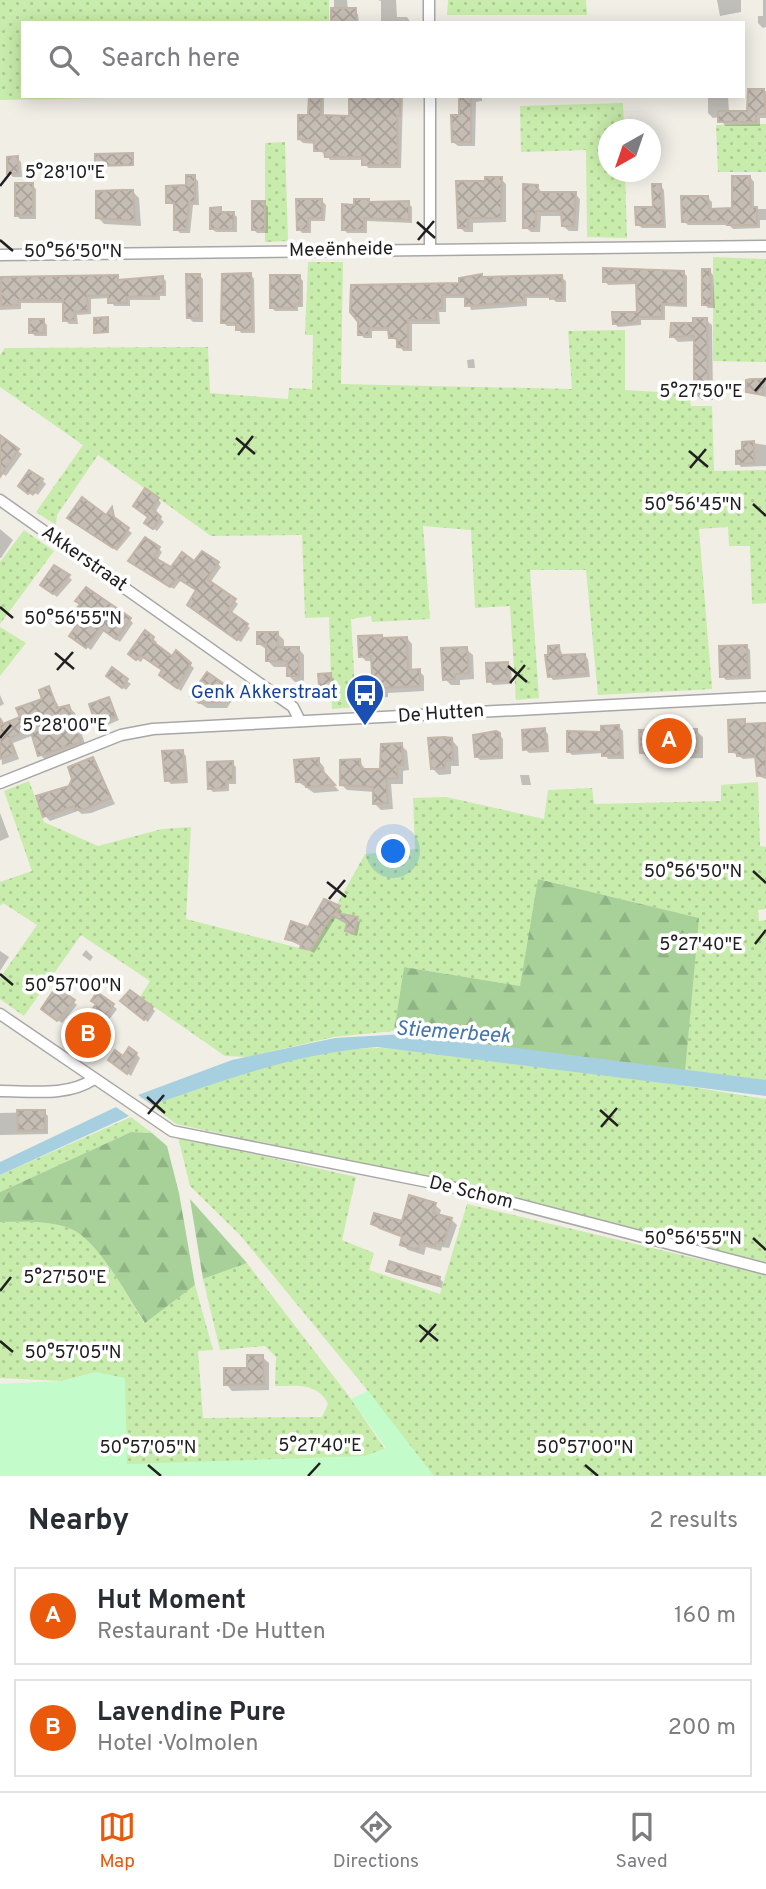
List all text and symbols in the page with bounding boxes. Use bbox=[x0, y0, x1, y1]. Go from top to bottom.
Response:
search box bbox=[21, 21, 745, 98]
icon: search bbox=[45, 41, 83, 79]
text: Search here bbox=[101, 43, 240, 76]
north arrow bbox=[598, 119, 661, 182]
text: 5°28'10"E bbox=[25, 162, 105, 185]
street label: Meeënheide bbox=[289, 237, 393, 263]
text: 50°56'50"N bbox=[24, 241, 122, 264]
text: 5°27'50"E bbox=[659, 381, 743, 404]
text: 50°56'45"N bbox=[644, 494, 742, 517]
street label: Akkerstraat bbox=[36, 521, 132, 597]
text: 50°56'55"N bbox=[24, 608, 122, 631]
bus stop icon: Genk Akkerstraat bbox=[344, 672, 386, 727]
place label: Genk Akkerstraat bbox=[191, 681, 338, 705]
street label: De Hutten bbox=[397, 699, 485, 729]
text: 5°28'00"E bbox=[22, 715, 108, 738]
pin: A bbox=[646, 715, 692, 767]
your location bbox=[376, 834, 410, 868]
text: 50°56'50"N bbox=[644, 861, 742, 884]
text: 5°27'40"E bbox=[659, 934, 743, 957]
text: 50°57'00"N bbox=[24, 975, 122, 998]
pin: B bbox=[65, 1009, 111, 1061]
water label: Stiemerbeek bbox=[395, 1016, 512, 1051]
street label: De Schom bbox=[427, 1171, 515, 1215]
text: 50°56'55"N bbox=[644, 1228, 742, 1251]
text: 5°27'50"E bbox=[23, 1267, 107, 1290]
text: 50°57'05"N bbox=[24, 1342, 122, 1365]
text: 5°27'40"E bbox=[278, 1435, 362, 1458]
text: 50°57'05"N bbox=[99, 1437, 197, 1460]
text: 50°57'00"N bbox=[536, 1437, 634, 1460]
text: Nearby bbox=[28, 1503, 129, 1540]
text: 2 results bbox=[649, 1507, 738, 1536]
text: Hut Moment bbox=[97, 1585, 246, 1618]
text: A bbox=[45, 1602, 61, 1631]
text: 160 m bbox=[674, 1602, 736, 1631]
text: Restaurant · De Hutten bbox=[97, 1618, 326, 1647]
text: Lavendine Pure bbox=[97, 1697, 286, 1730]
text: B bbox=[45, 1714, 61, 1743]
text: 200 m bbox=[668, 1714, 736, 1743]
text: Hotel · Volmolen bbox=[97, 1730, 258, 1759]
tab: Map bbox=[98, 1808, 136, 1874]
tab: Directions bbox=[333, 1808, 419, 1874]
tab: Saved bbox=[616, 1808, 668, 1874]

